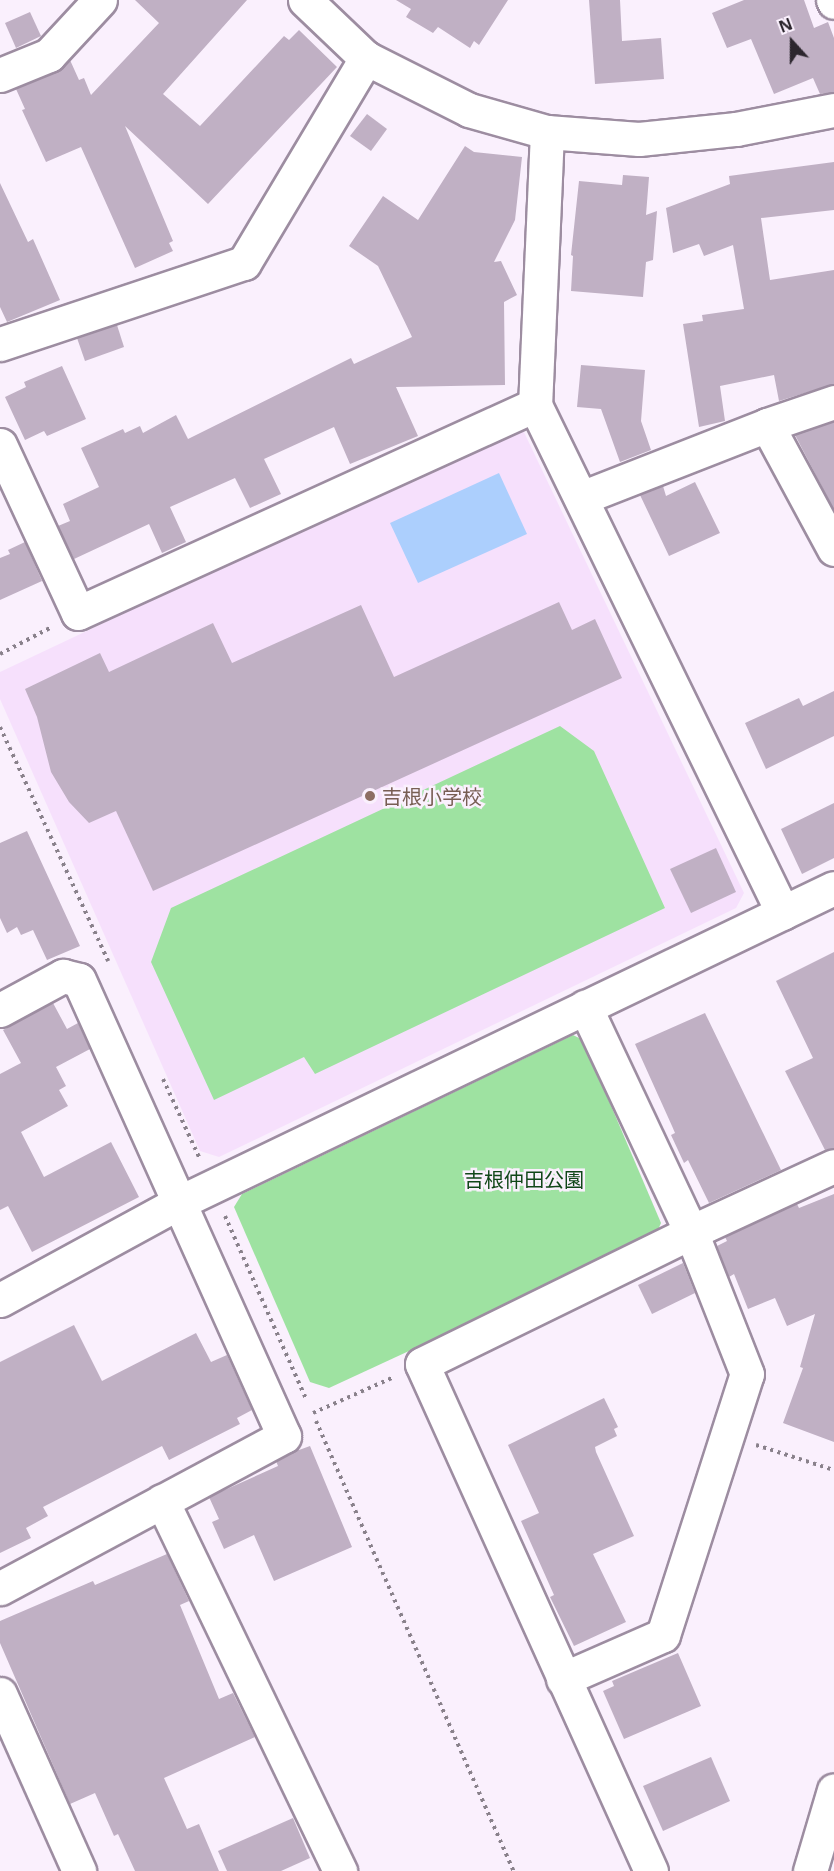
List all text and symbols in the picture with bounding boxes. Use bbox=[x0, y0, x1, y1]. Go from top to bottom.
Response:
north arrow bbox=[762, 12, 822, 72]
text: N bbox=[776, 13, 796, 38]
place label: 吉根小学校 bbox=[382, 784, 482, 808]
marker: 吉根小学校 bbox=[363, 789, 377, 803]
park label: 吉根仲田公園 bbox=[464, 1167, 584, 1191]

